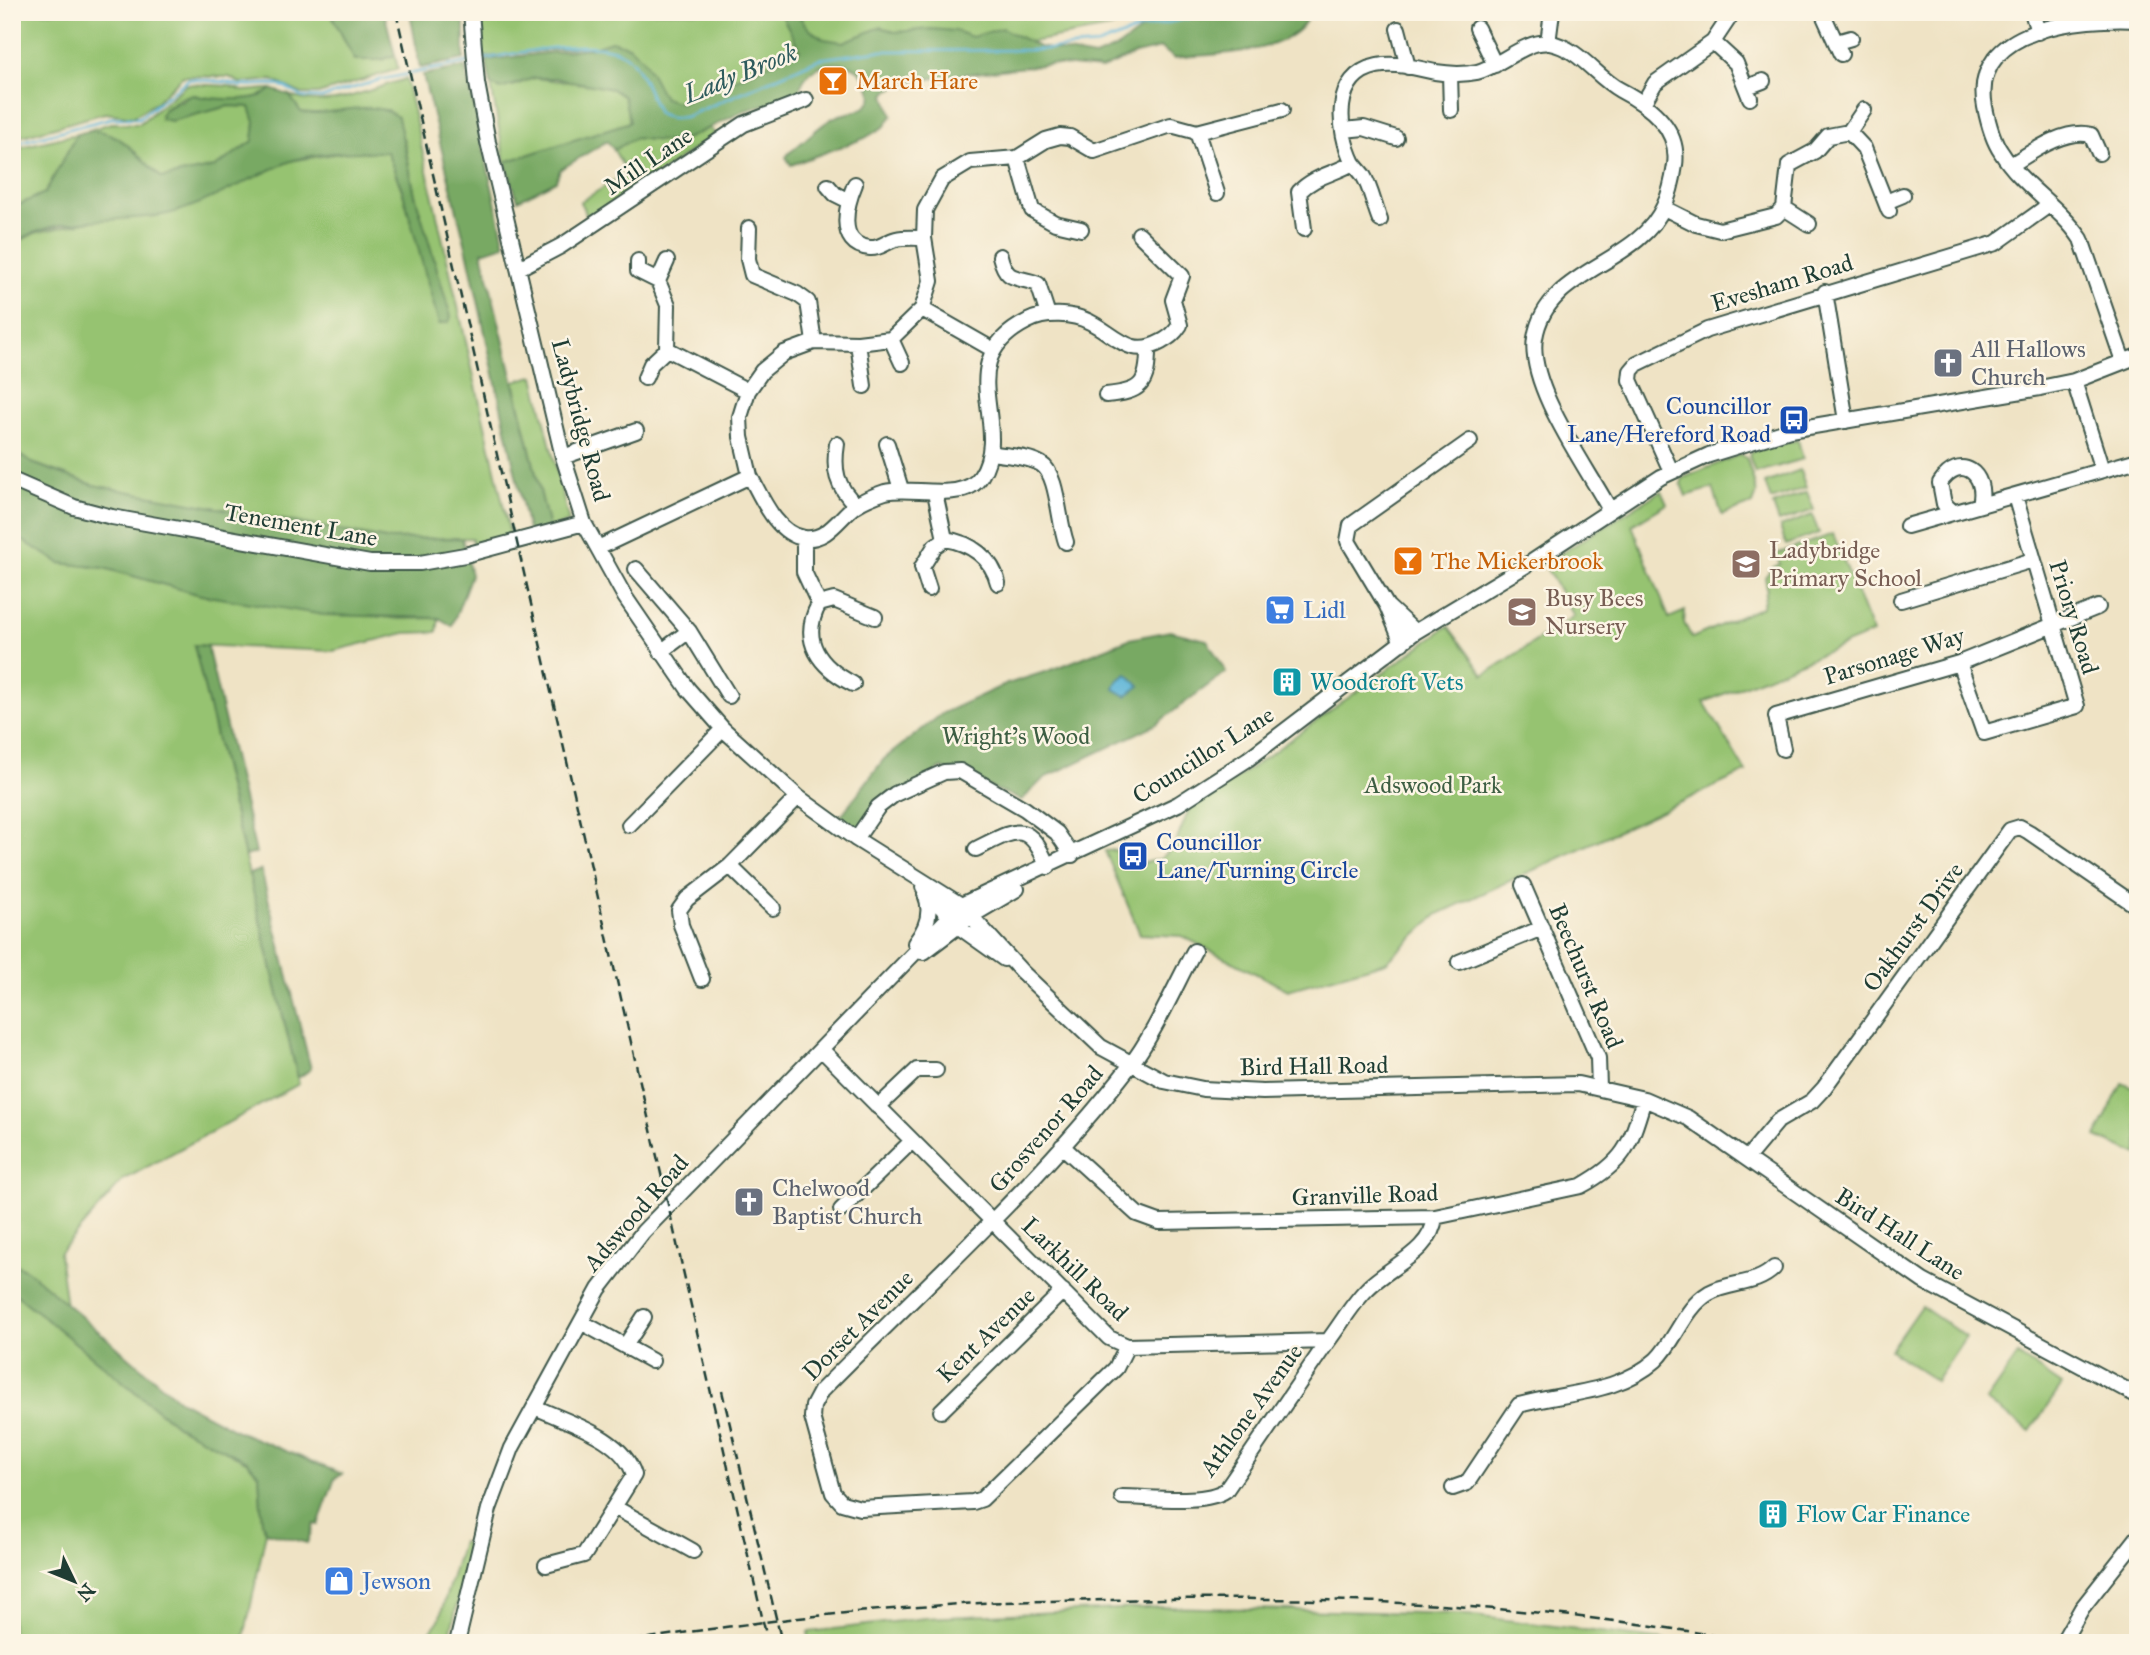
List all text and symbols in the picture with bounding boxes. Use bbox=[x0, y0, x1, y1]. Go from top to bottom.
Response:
water label: Lady Brook bbox=[678, 36, 802, 111]
bar icon: March Hare bbox=[816, 64, 850, 98]
place label: March Hare bbox=[856, 66, 978, 96]
street label: Mill Lane bbox=[598, 121, 698, 201]
street label: Evesham Road bbox=[1708, 247, 1856, 319]
place label: All Hallows Church bbox=[1970, 334, 2086, 392]
street label: Ladybridge Road bbox=[545, 335, 617, 505]
church icon: All Hallows Church bbox=[1931, 346, 1965, 380]
place label: Councillor Lane/Hereford Road bbox=[1567, 391, 1771, 449]
bus stop icon: Councillor Lane/Hereford Road bbox=[1777, 403, 1811, 437]
street label: Tenement Lane bbox=[222, 497, 380, 553]
place label: Ladybridge Primary School bbox=[1769, 535, 1923, 593]
bar icon: The Mickerbrook bbox=[1391, 544, 1425, 578]
place label: The Mickerbrook bbox=[1431, 546, 1604, 576]
school or university icon: Ladybridge Primary School bbox=[1729, 547, 1763, 581]
street label: Priory Road bbox=[2042, 556, 2106, 678]
place label: Busy Bees Nursery bbox=[1545, 583, 1643, 641]
supermarket icon: Lidl bbox=[1263, 593, 1297, 627]
place label: Lidl bbox=[1303, 595, 1346, 625]
school or university icon: Busy Bees Nursery bbox=[1505, 595, 1539, 629]
street label: Parsonage Way bbox=[1820, 620, 1969, 692]
building icon: Woodcroft Vets bbox=[1270, 665, 1304, 699]
place label: Woodcroft Vets bbox=[1310, 667, 1464, 697]
street label: Councillor Lane bbox=[1127, 700, 1279, 810]
park label: Wright's Wood bbox=[942, 721, 1090, 751]
park label: Adswood Park bbox=[1363, 770, 1503, 800]
place label: Councillor Lane/Turning Circle bbox=[1156, 827, 1358, 885]
bus stop icon: Councillor Lane/Turning Circle bbox=[1116, 839, 1150, 873]
street label: Oakhurst Drive bbox=[1856, 857, 1970, 997]
street label: Beechurst Road bbox=[1542, 899, 1630, 1053]
street label: Bird Hall Road bbox=[1239, 1050, 1389, 1082]
street label: Grosvenor Road bbox=[982, 1059, 1110, 1199]
street label: Adswood Road bbox=[576, 1148, 695, 1278]
place label: Chelwood Baptist Church bbox=[772, 1173, 922, 1231]
street label: Granville Road bbox=[1291, 1177, 1439, 1213]
street label: Bird Hall Lane bbox=[1830, 1181, 1970, 1287]
church icon: Chelwood Baptist Church bbox=[732, 1185, 766, 1219]
street label: Larkhill Road bbox=[1015, 1211, 1135, 1327]
street label: Dorset Avenue bbox=[796, 1263, 920, 1387]
street label: Kent Avenue bbox=[930, 1281, 1042, 1389]
street label: Athlone Avenue bbox=[1192, 1338, 1309, 1483]
building icon: Flow Car Finance bbox=[1756, 1497, 1790, 1531]
place label: Flow Car Finance bbox=[1796, 1499, 1970, 1529]
north arrow bbox=[38, 1546, 108, 1616]
shop icon: Jewson bbox=[322, 1564, 356, 1598]
place label: Jewson bbox=[359, 1566, 431, 1596]
text: N bbox=[72, 1579, 100, 1606]

